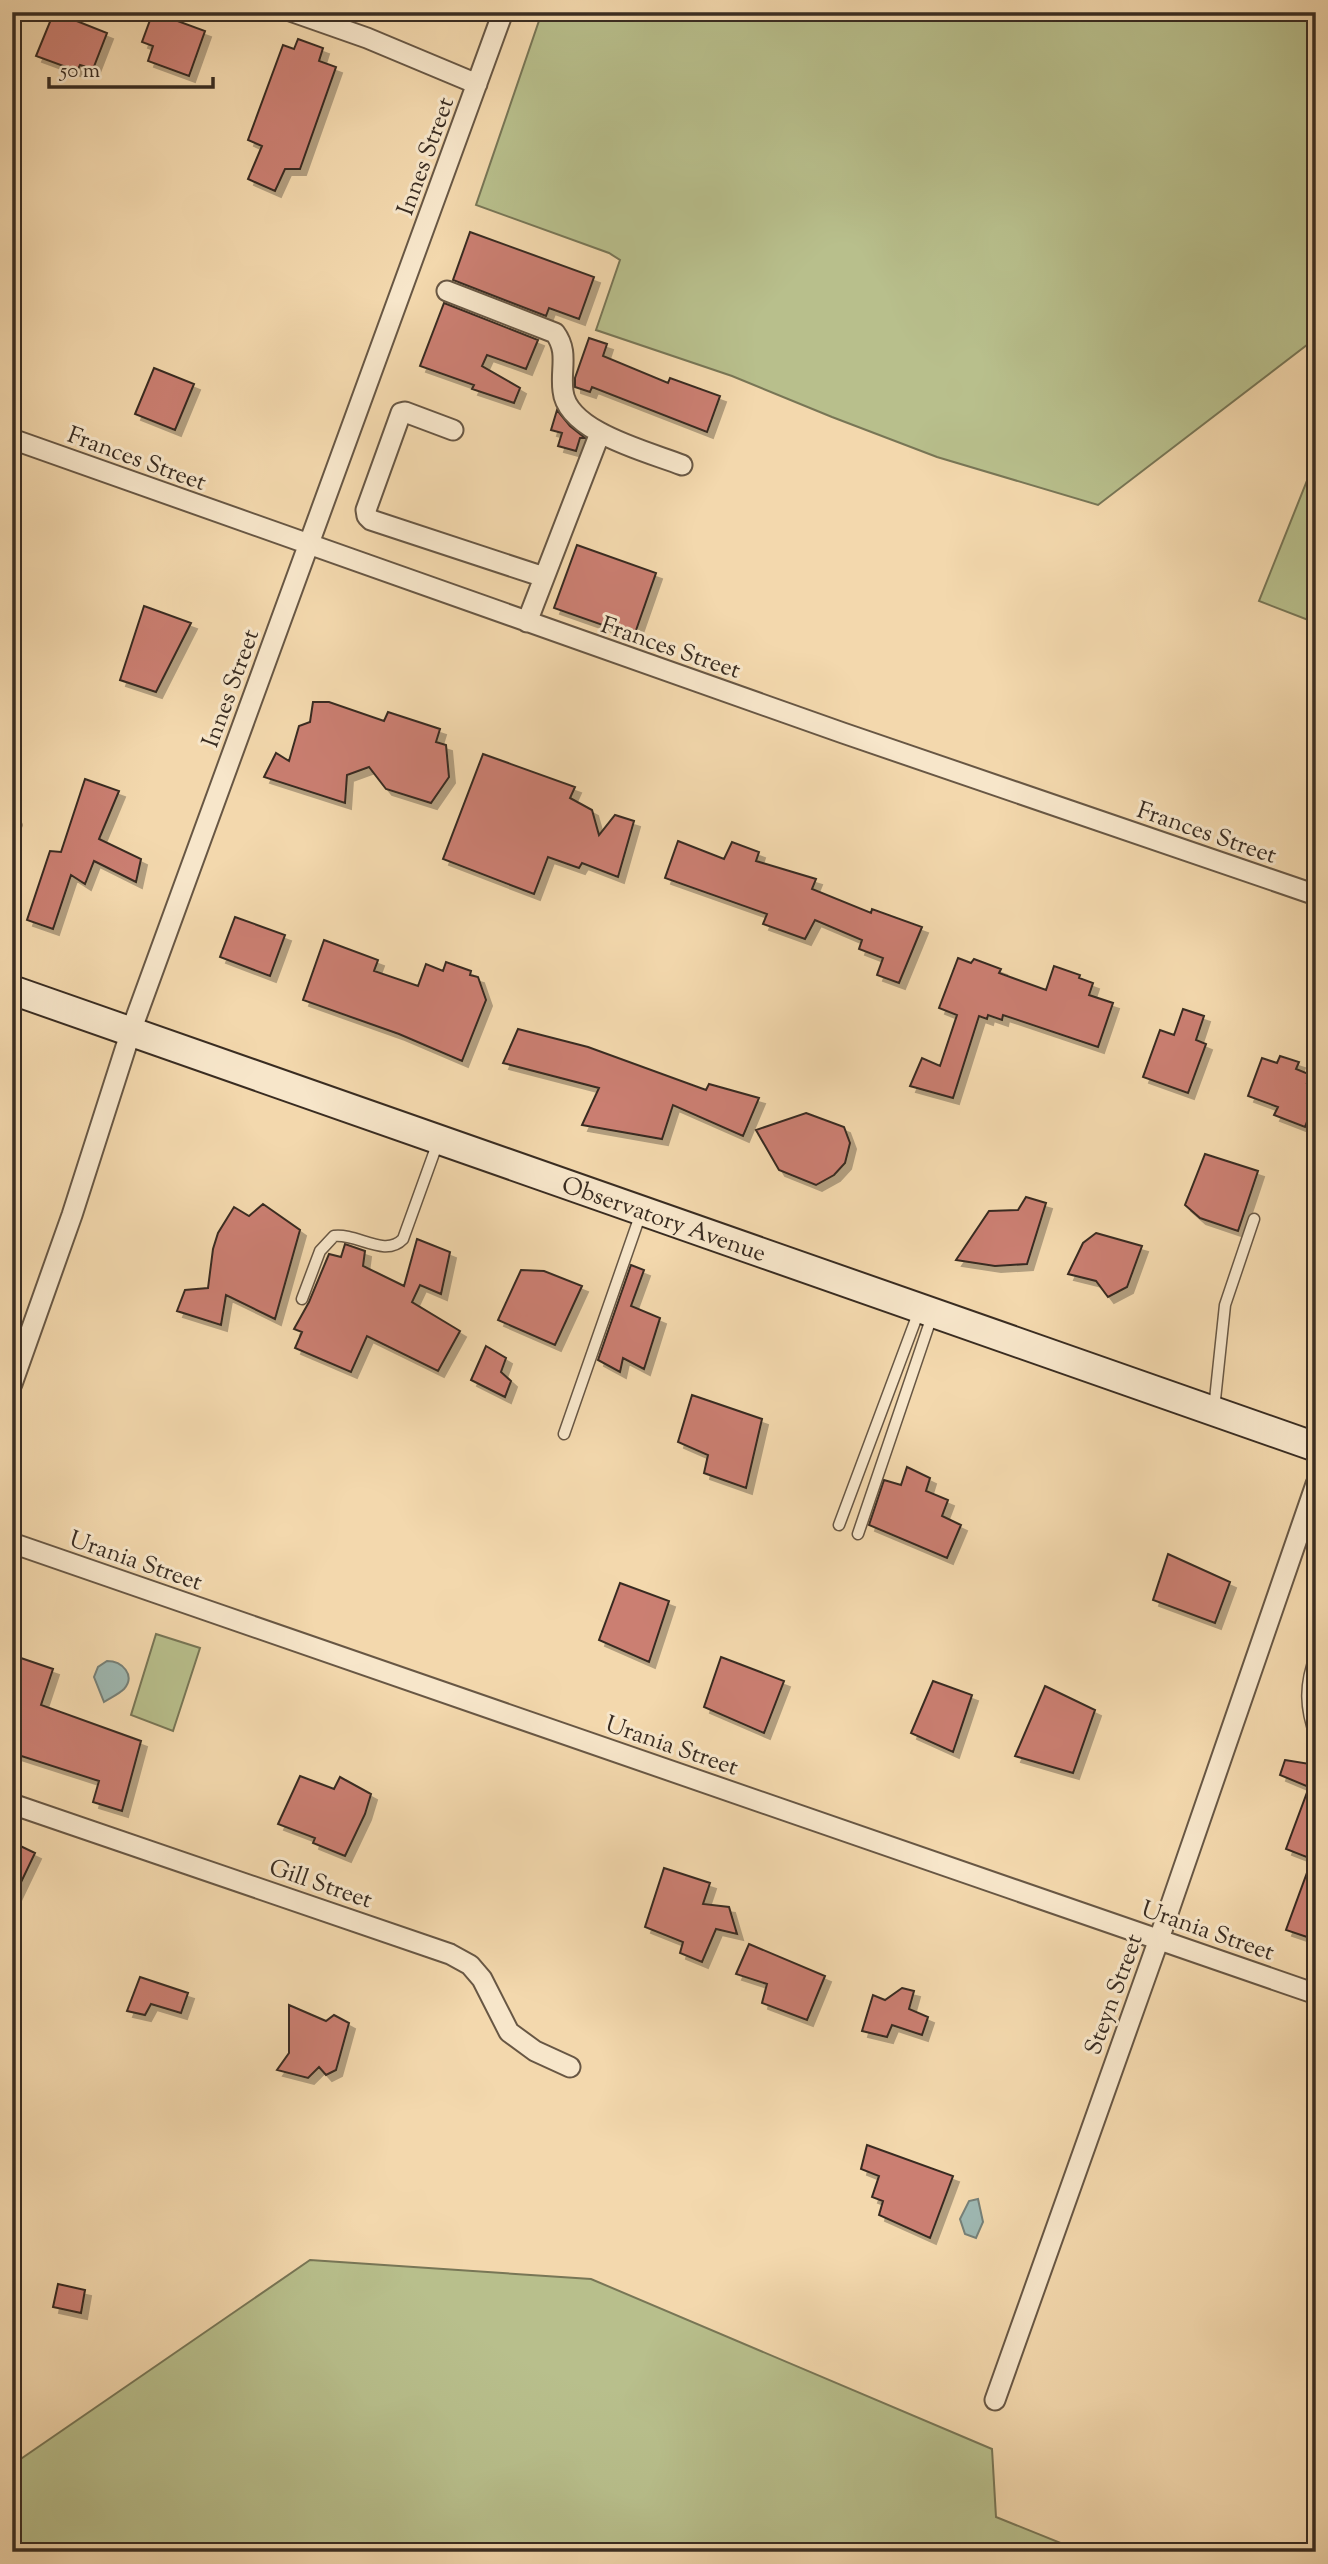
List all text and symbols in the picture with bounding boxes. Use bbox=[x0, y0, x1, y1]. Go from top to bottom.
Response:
scale bar bbox=[49, 46, 214, 90]
text: 50 m bbox=[59, 57, 100, 87]
street label: Innes Street bbox=[390, 93, 464, 221]
street label: Frances Street bbox=[62, 419, 210, 501]
street label: Frances Street bbox=[596, 609, 745, 689]
street label: Innes Street bbox=[195, 625, 269, 753]
street label: Frances Street bbox=[1132, 794, 1281, 874]
street label: Observatory Avenue bbox=[557, 1169, 770, 1272]
street label: Urania Street bbox=[64, 1523, 206, 1601]
street label: Urania Street bbox=[600, 1708, 742, 1786]
street label: Gill Street bbox=[264, 1851, 376, 1918]
street label: Urania Street bbox=[1136, 1893, 1278, 1971]
street label: Steyn Street bbox=[1077, 1929, 1152, 2060]

